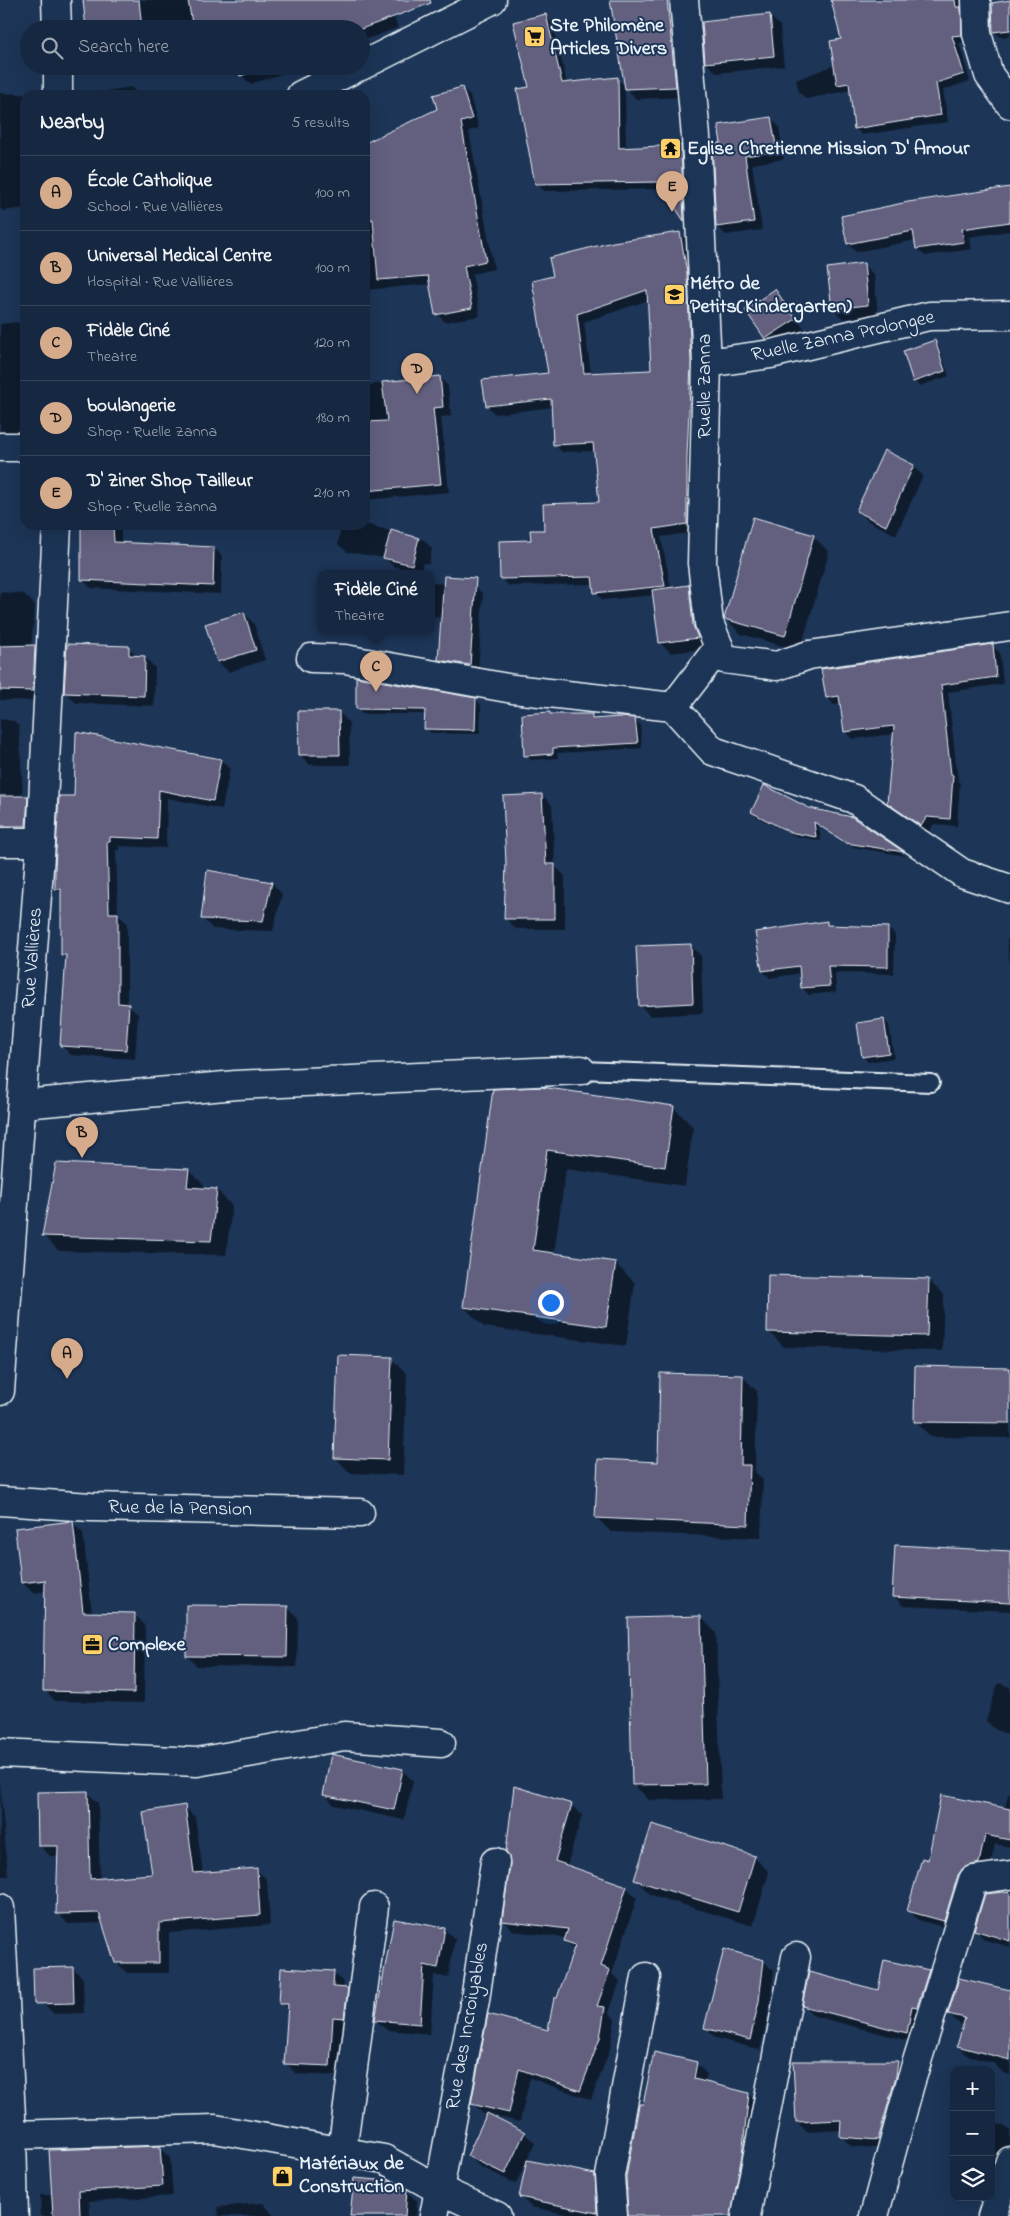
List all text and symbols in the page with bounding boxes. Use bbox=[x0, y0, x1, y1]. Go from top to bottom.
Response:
place label: Ste Philomène Articles Divers bbox=[550, 12, 667, 64]
search box bbox=[20, 20, 370, 75]
supermarket icon: Ste Philomène Articles Divers bbox=[522, 25, 546, 49]
icon: search bbox=[38, 34, 66, 62]
text: Search here bbox=[78, 34, 169, 61]
text: Nearby bbox=[40, 108, 104, 138]
text: 5 results bbox=[291, 111, 350, 135]
place label: Eglise Chretienne Mission D' Amour bbox=[687, 135, 970, 165]
temple icon: Eglise Chretienne Mission D' Amour bbox=[659, 137, 683, 161]
text: École Catholique bbox=[87, 168, 212, 195]
pin: E bbox=[656, 171, 688, 212]
text: A bbox=[51, 181, 61, 205]
text: 100 m bbox=[315, 181, 350, 205]
text: School · Rue Vallières bbox=[87, 195, 223, 219]
text: Universal Medical Centre bbox=[87, 243, 272, 270]
text: B bbox=[51, 256, 61, 280]
text: 100 m bbox=[315, 256, 350, 280]
text: Hospital · Rue Vallières bbox=[87, 270, 233, 294]
place label: Métro de Petits(Kindergarten) bbox=[690, 270, 852, 323]
school or university icon: Métro de Petits(Kindergarten) bbox=[662, 283, 686, 307]
street label: Ruelle Zanna Prolongee bbox=[749, 303, 938, 372]
text: Fidèle Ciné bbox=[87, 318, 170, 345]
text: C bbox=[52, 331, 60, 355]
text: 120 m bbox=[314, 331, 350, 355]
street label: Ruelle Zanna bbox=[691, 334, 720, 438]
text: Theatre bbox=[87, 345, 137, 369]
pin: D bbox=[401, 353, 433, 394]
text: boulangerie bbox=[87, 393, 175, 420]
text: D bbox=[50, 406, 62, 430]
text: 180 m bbox=[316, 406, 350, 430]
text: Shop · Ruelle Zanna bbox=[87, 420, 217, 444]
text: D' Ziner Shop Tailleur bbox=[87, 468, 253, 495]
text: E bbox=[51, 481, 61, 505]
text: 210 m bbox=[314, 481, 350, 505]
text: Shop · Ruelle Zanna bbox=[87, 495, 217, 519]
popup bbox=[317, 570, 435, 635]
text: Fidèle Ciné bbox=[334, 577, 418, 604]
text: Theatre bbox=[334, 604, 385, 628]
pin: C bbox=[360, 651, 392, 692]
street label: Rue Vallières bbox=[15, 906, 51, 1010]
pin: B bbox=[66, 1117, 98, 1158]
your location bbox=[538, 1290, 564, 1316]
pin: A bbox=[51, 1338, 83, 1379]
street label: Rue de la Pension bbox=[108, 1493, 252, 1525]
place label: Complexe bbox=[108, 1631, 186, 1660]
office icon: Complexe bbox=[80, 1633, 104, 1657]
street label: Rue des Incroiyables bbox=[439, 1940, 497, 2112]
map controls bbox=[950, 2066, 995, 2201]
button: + bbox=[950, 2066, 995, 2111]
button: − bbox=[950, 2111, 995, 2156]
place label: Matériaux de Construction bbox=[299, 2150, 405, 2202]
button: layers bbox=[950, 2156, 995, 2201]
shop icon: Matériaux de Construction bbox=[271, 2164, 295, 2188]

